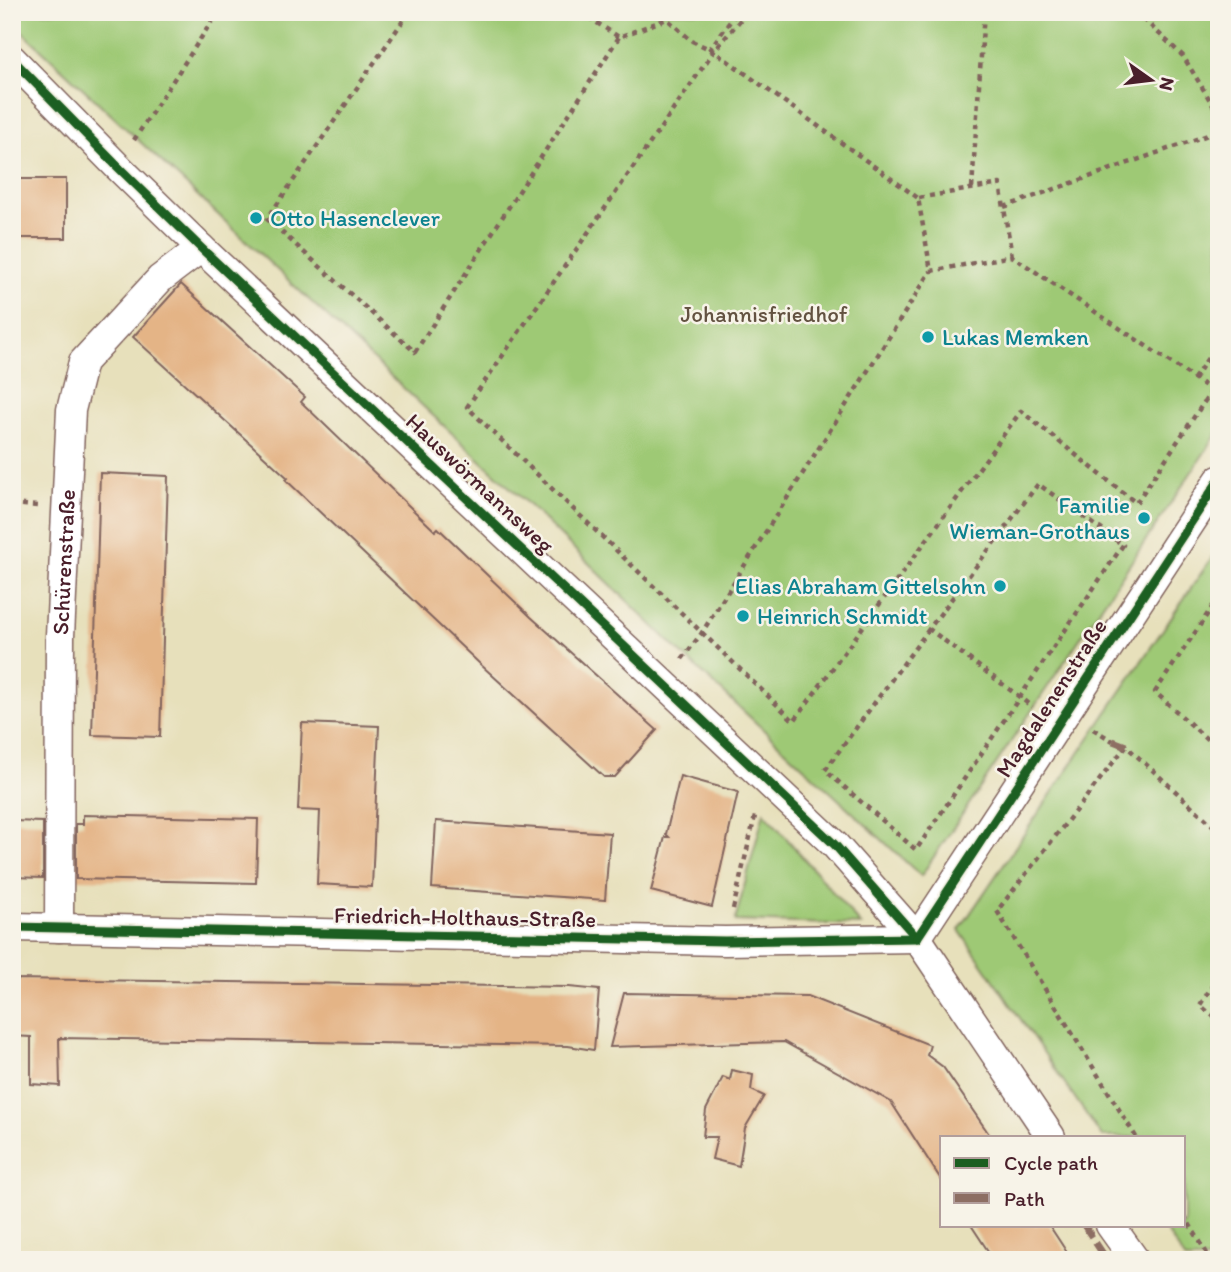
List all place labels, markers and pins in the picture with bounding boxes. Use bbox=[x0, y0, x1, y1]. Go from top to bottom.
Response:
place label: Otto Hasenclever bbox=[270, 204, 440, 232]
marker: Otto Hasenclever bbox=[248, 210, 264, 226]
place label: Lukas Memken bbox=[942, 323, 1089, 351]
marker: Lukas Memken bbox=[920, 329, 936, 345]
place label: Familie Wieman-Grothaus bbox=[949, 491, 1130, 545]
marker: Familie Wieman-Grothaus bbox=[1136, 510, 1152, 526]
place label: Elias Abraham Gittelsohn bbox=[735, 572, 986, 600]
marker: Elias Abraham Gittelsohn bbox=[992, 578, 1008, 594]
place label: Heinrich Schmidt bbox=[757, 602, 928, 630]
marker: Heinrich Schmidt bbox=[735, 608, 751, 624]

